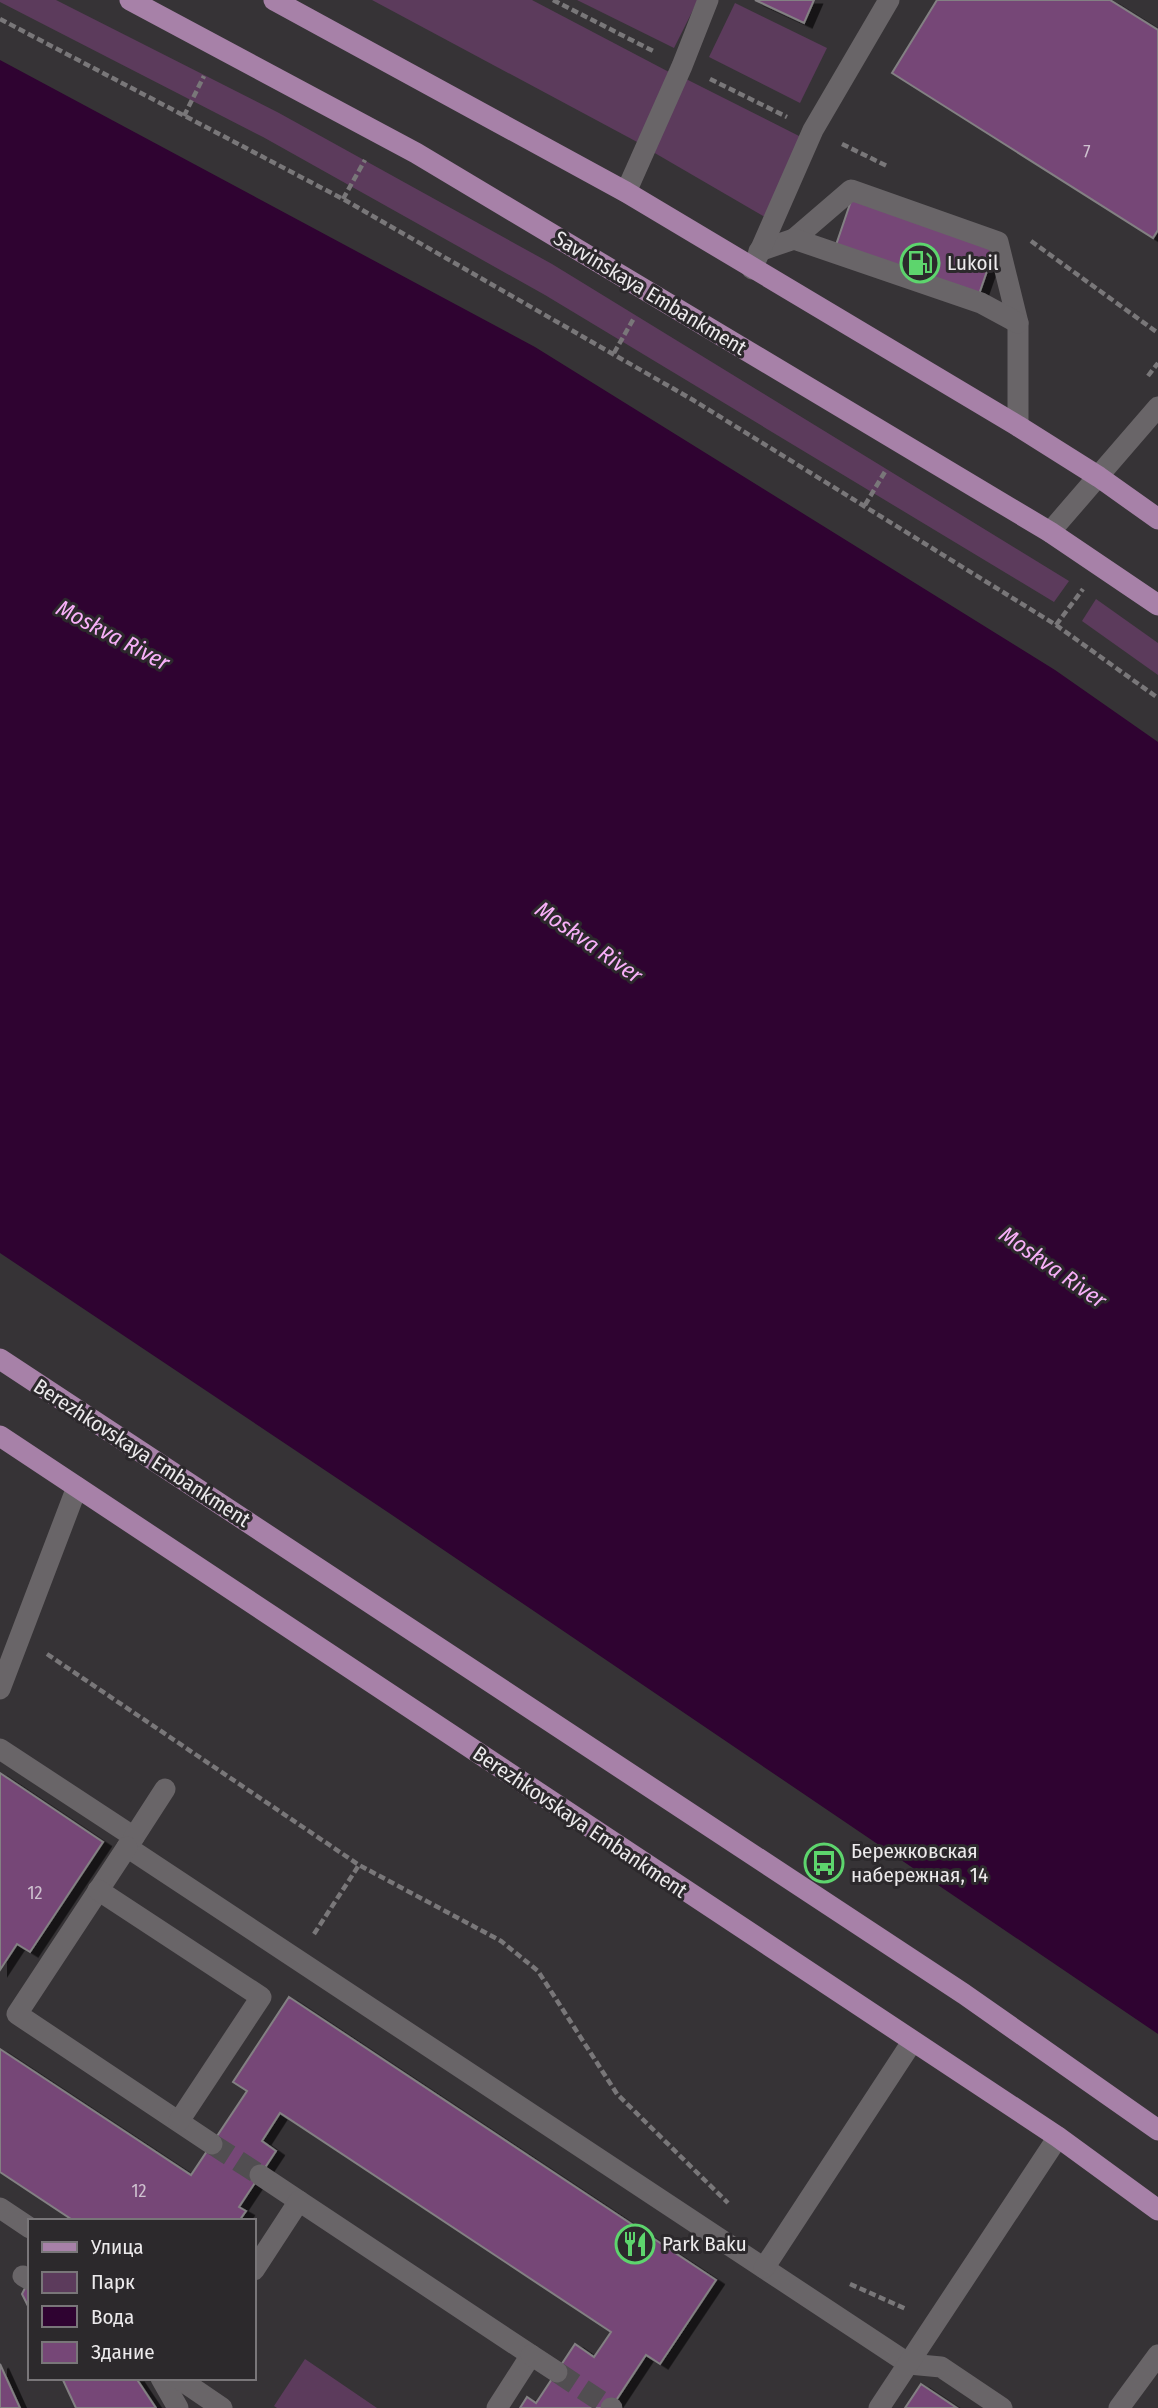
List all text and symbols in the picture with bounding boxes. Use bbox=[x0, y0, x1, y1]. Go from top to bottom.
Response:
house number: 7 bbox=[1083, 141, 1091, 163]
street label: Savvinskaya Embankment bbox=[549, 225, 751, 361]
fuel station icon: Lukoil bbox=[899, 242, 941, 284]
place label: Lukoil bbox=[947, 250, 999, 276]
water label: Moskva River bbox=[52, 594, 175, 677]
water label: Moskva River bbox=[530, 895, 649, 990]
water label: Moskva River bbox=[994, 1220, 1113, 1315]
street label: Berezhkovskaya Embankment bbox=[29, 1373, 255, 1533]
street label: Berezhkovskaya Embankment bbox=[468, 1740, 692, 1904]
place label: Бережковская набережная, 14 bbox=[851, 1838, 988, 1888]
bus stop icon: Бережковская набережная, 14 bbox=[803, 1842, 845, 1884]
house number: 12 bbox=[28, 1882, 43, 1904]
house number: 12 bbox=[132, 2180, 147, 2202]
legend bbox=[28, 2219, 256, 2380]
restaurant icon: Park Baku bbox=[614, 2223, 656, 2265]
place label: Park Baku bbox=[662, 2231, 747, 2257]
text: Улица bbox=[90, 2234, 144, 2260]
text: Парк bbox=[91, 2269, 135, 2295]
text: Вода bbox=[91, 2304, 134, 2330]
text: Здание bbox=[91, 2339, 155, 2365]

